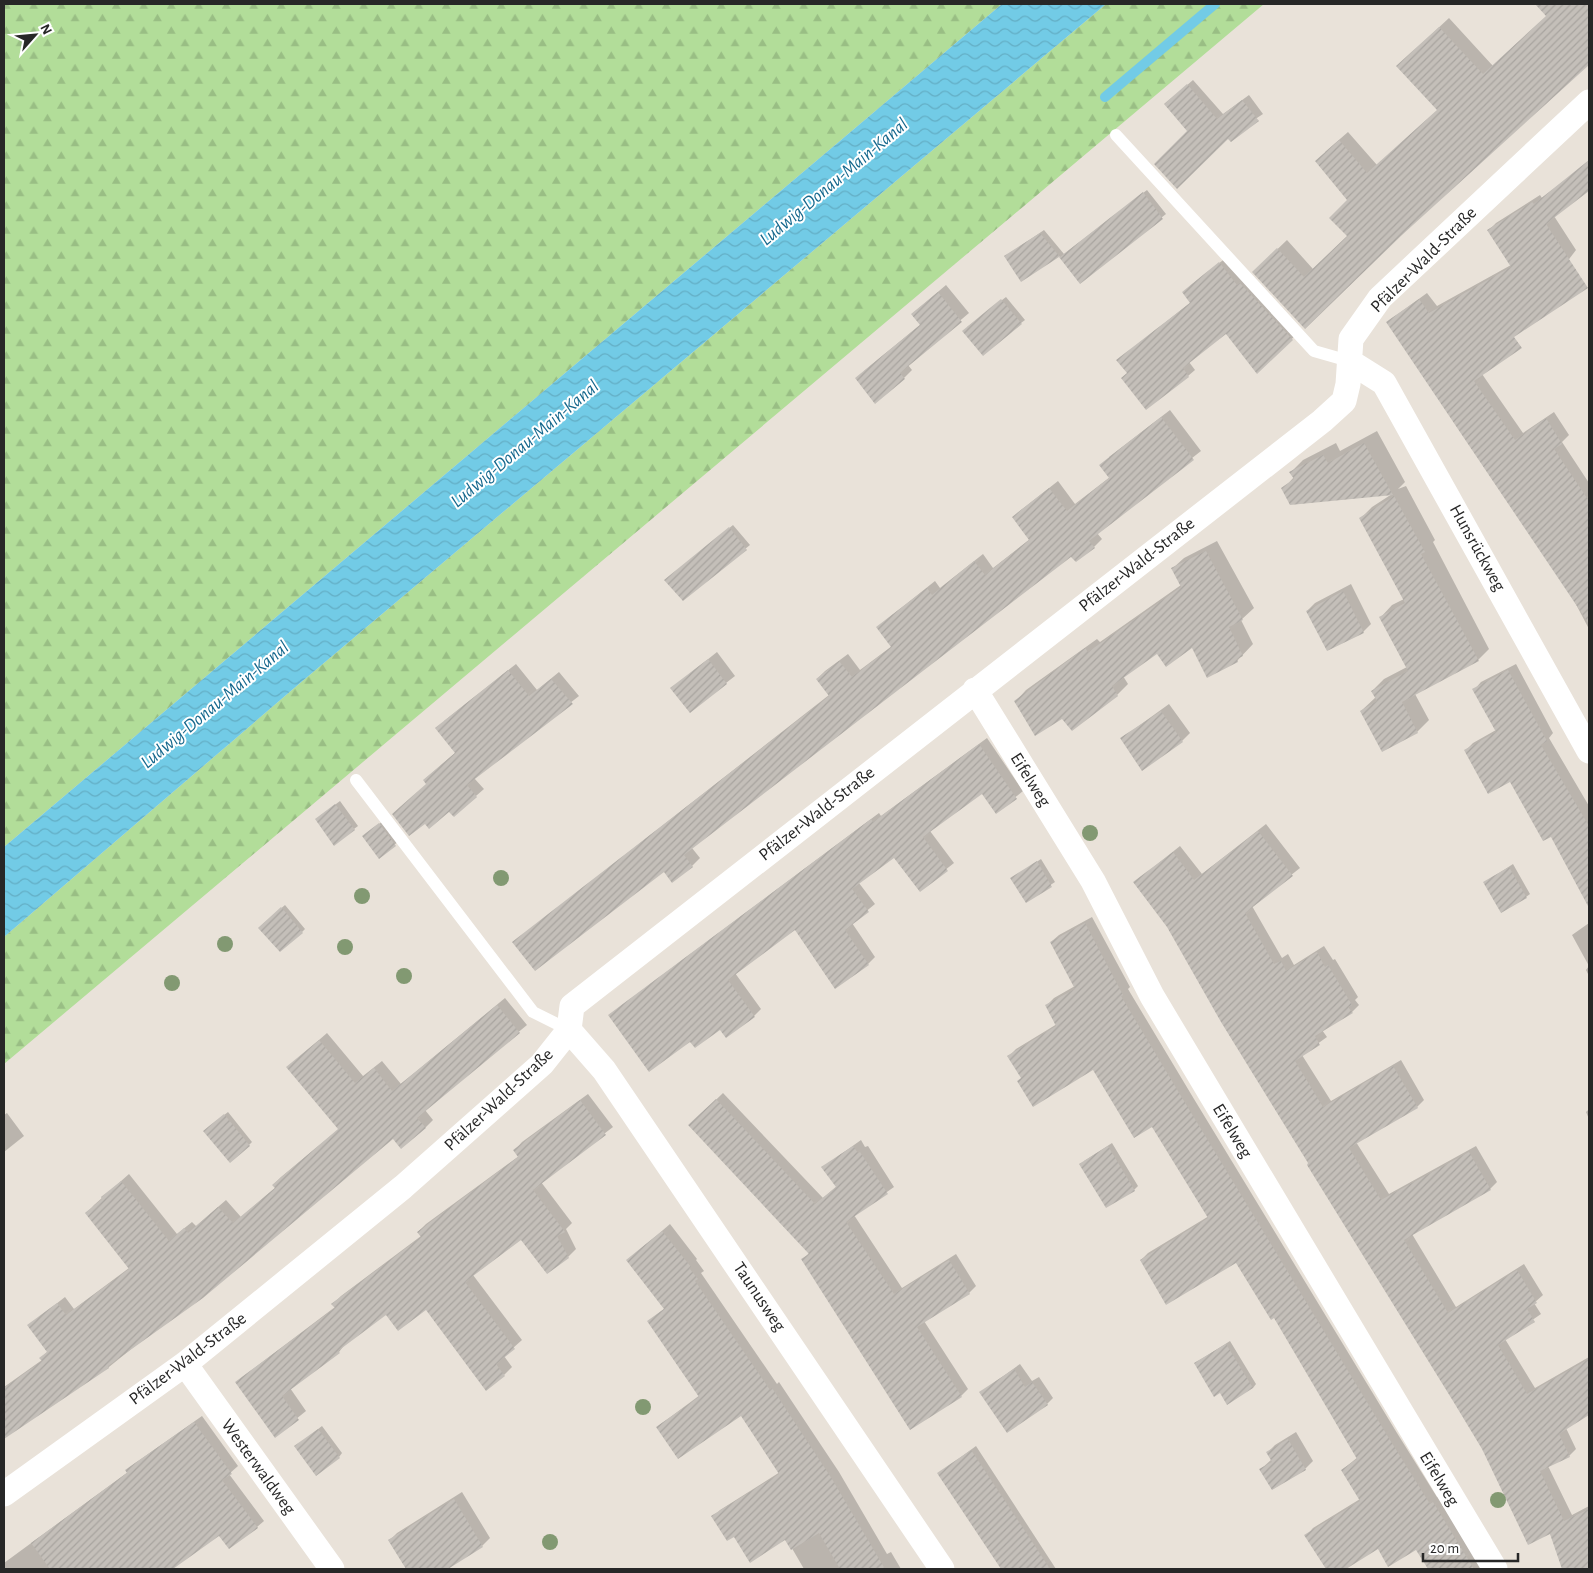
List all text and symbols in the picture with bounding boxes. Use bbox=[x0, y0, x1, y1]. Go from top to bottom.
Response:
north arrow bbox=[10, 10, 60, 60]
text: N bbox=[37, 22, 54, 37]
water label: Ludwig-Donau-Main-Kanal bbox=[756, 114, 912, 249]
street label: Pfälzer-Wald-Straße bbox=[1368, 204, 1480, 316]
water label: Ludwig-Donau-Main-Kanal bbox=[447, 376, 603, 511]
street label: Hunsrückweg bbox=[1446, 502, 1508, 595]
street label: Pfälzer-Wald-Straße bbox=[1076, 514, 1198, 616]
water label: Ludwig-Donau-Main-Kanal bbox=[137, 637, 293, 772]
street label: Eifelweg bbox=[1007, 750, 1054, 810]
street label: Pfälzer-Wald-Straße bbox=[756, 763, 878, 865]
street label: Pfälzer-Wald-Straße bbox=[441, 1045, 557, 1155]
street label: Eifelweg bbox=[1209, 1101, 1255, 1161]
street label: Taunusweg bbox=[729, 1259, 789, 1335]
street label: Pfälzer-Wald-Straße bbox=[126, 1309, 250, 1409]
street label: Westerwaldweg bbox=[218, 1416, 299, 1518]
street label: Eifelweg bbox=[1416, 1449, 1462, 1509]
scale bar bbox=[1423, 1530, 1518, 1562]
text: 20 m bbox=[1430, 1541, 1459, 1556]

